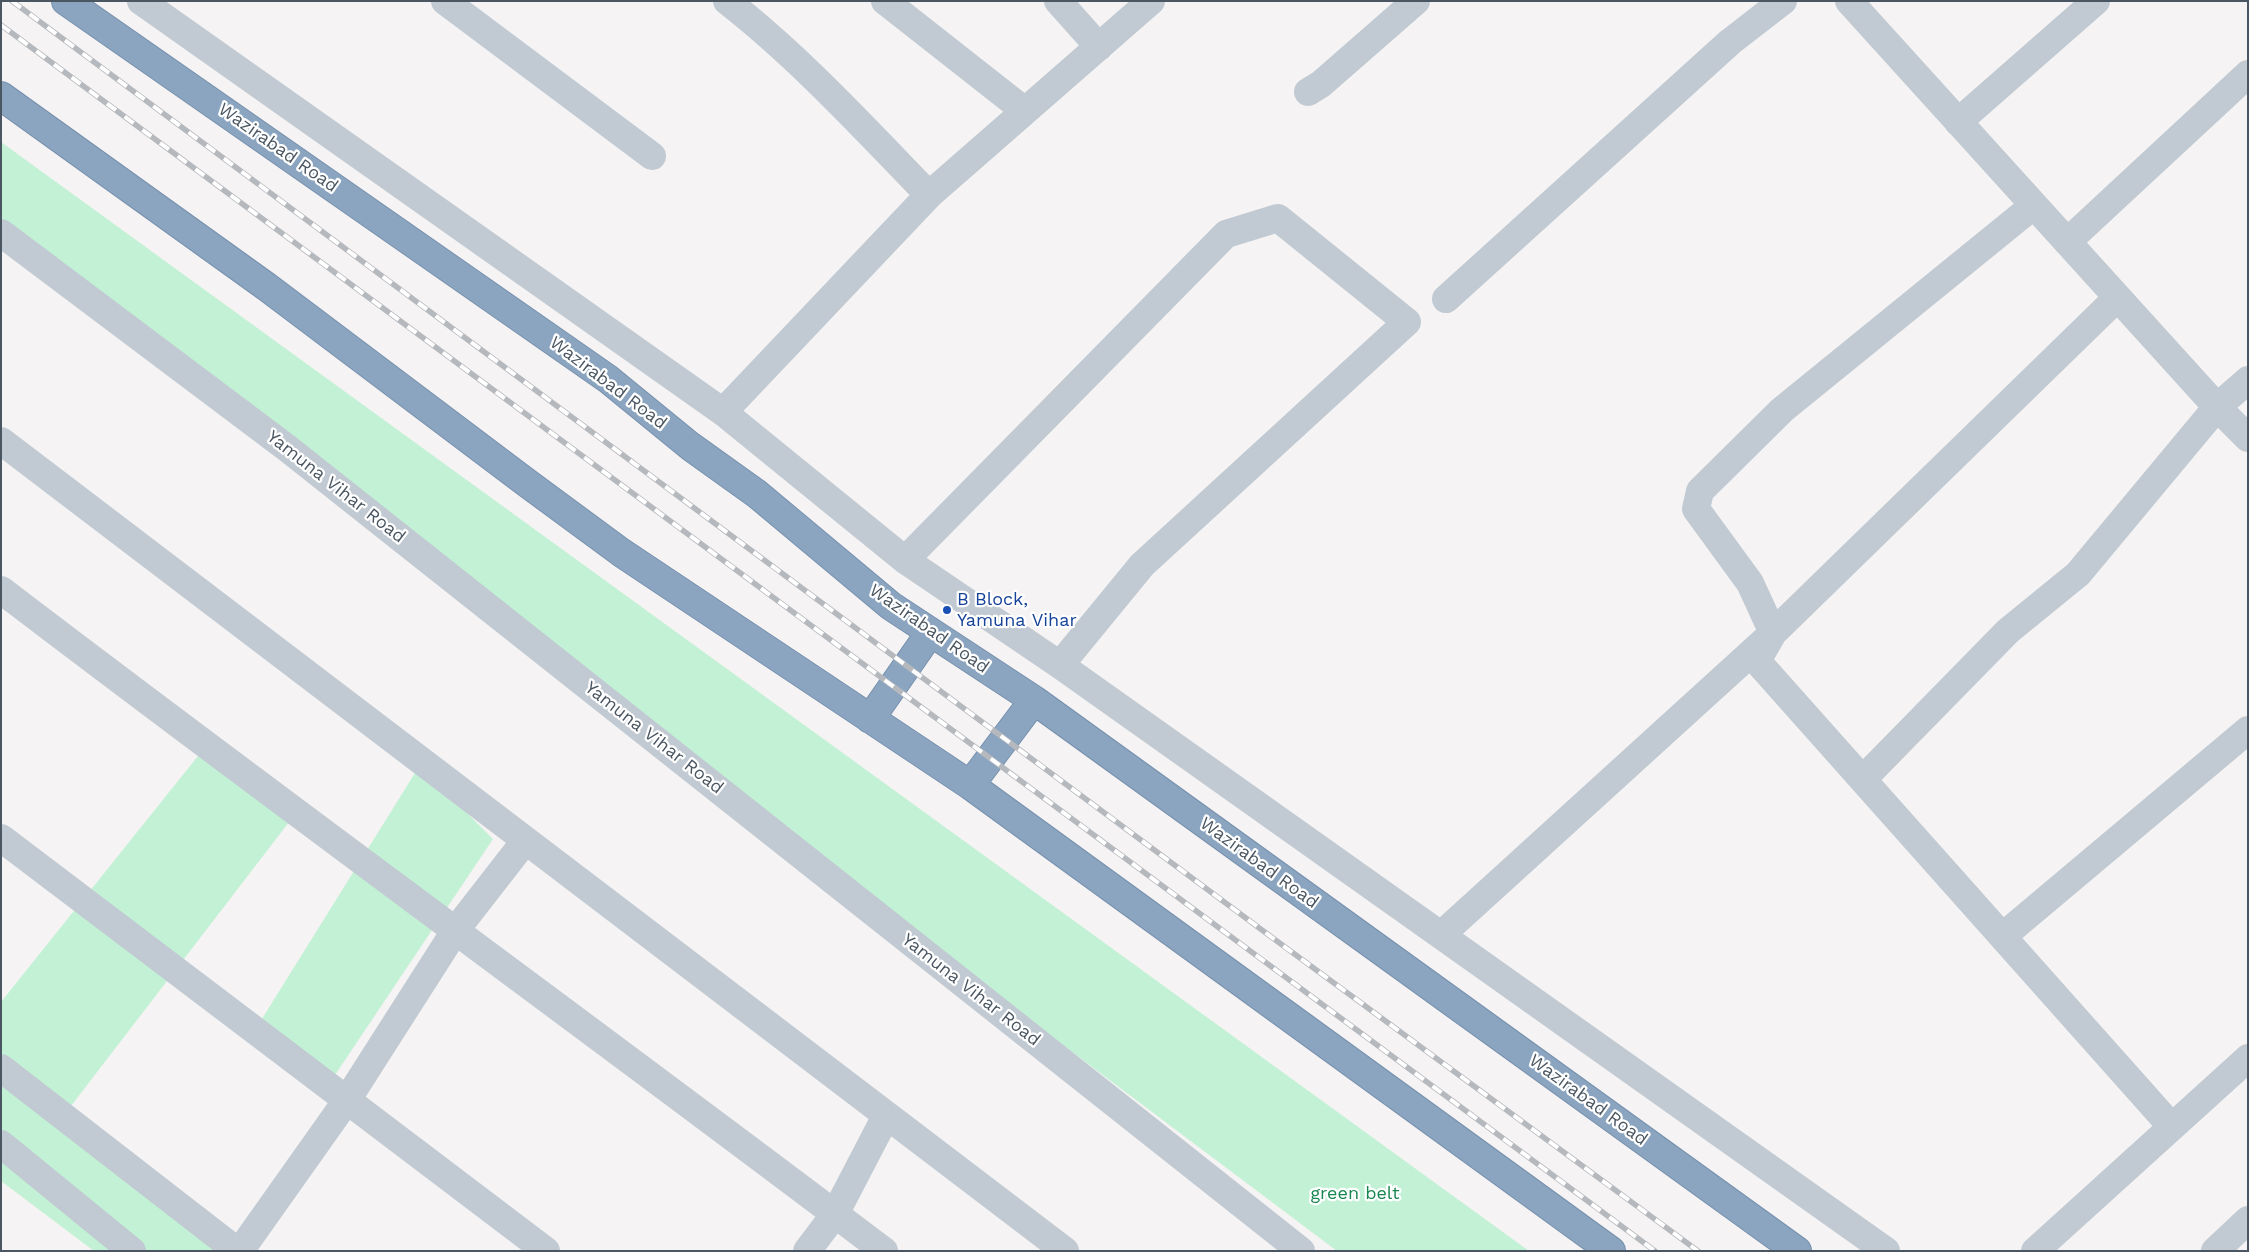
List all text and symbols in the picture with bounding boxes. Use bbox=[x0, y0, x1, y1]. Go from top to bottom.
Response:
street label: Wazirabad Road bbox=[214, 99, 342, 197]
street label: Wazirabad Road bbox=[545, 332, 671, 434]
street label: Yamuna Vihar Road bbox=[262, 426, 410, 548]
street label: Wazirabad Road bbox=[865, 580, 993, 678]
place label: B Block, Yamuna Vihar bbox=[957, 589, 1077, 632]
marker: B Block, Yamuna Vihar bbox=[941, 604, 953, 616]
street label: Yamuna Vihar Road bbox=[580, 677, 728, 799]
street label: Wazirabad Road bbox=[1196, 813, 1322, 913]
street label: Yamuna Vihar Road bbox=[897, 929, 1045, 1051]
street label: Wazirabad Road bbox=[1525, 1050, 1651, 1150]
park label: green belt bbox=[1310, 1183, 1400, 1205]

